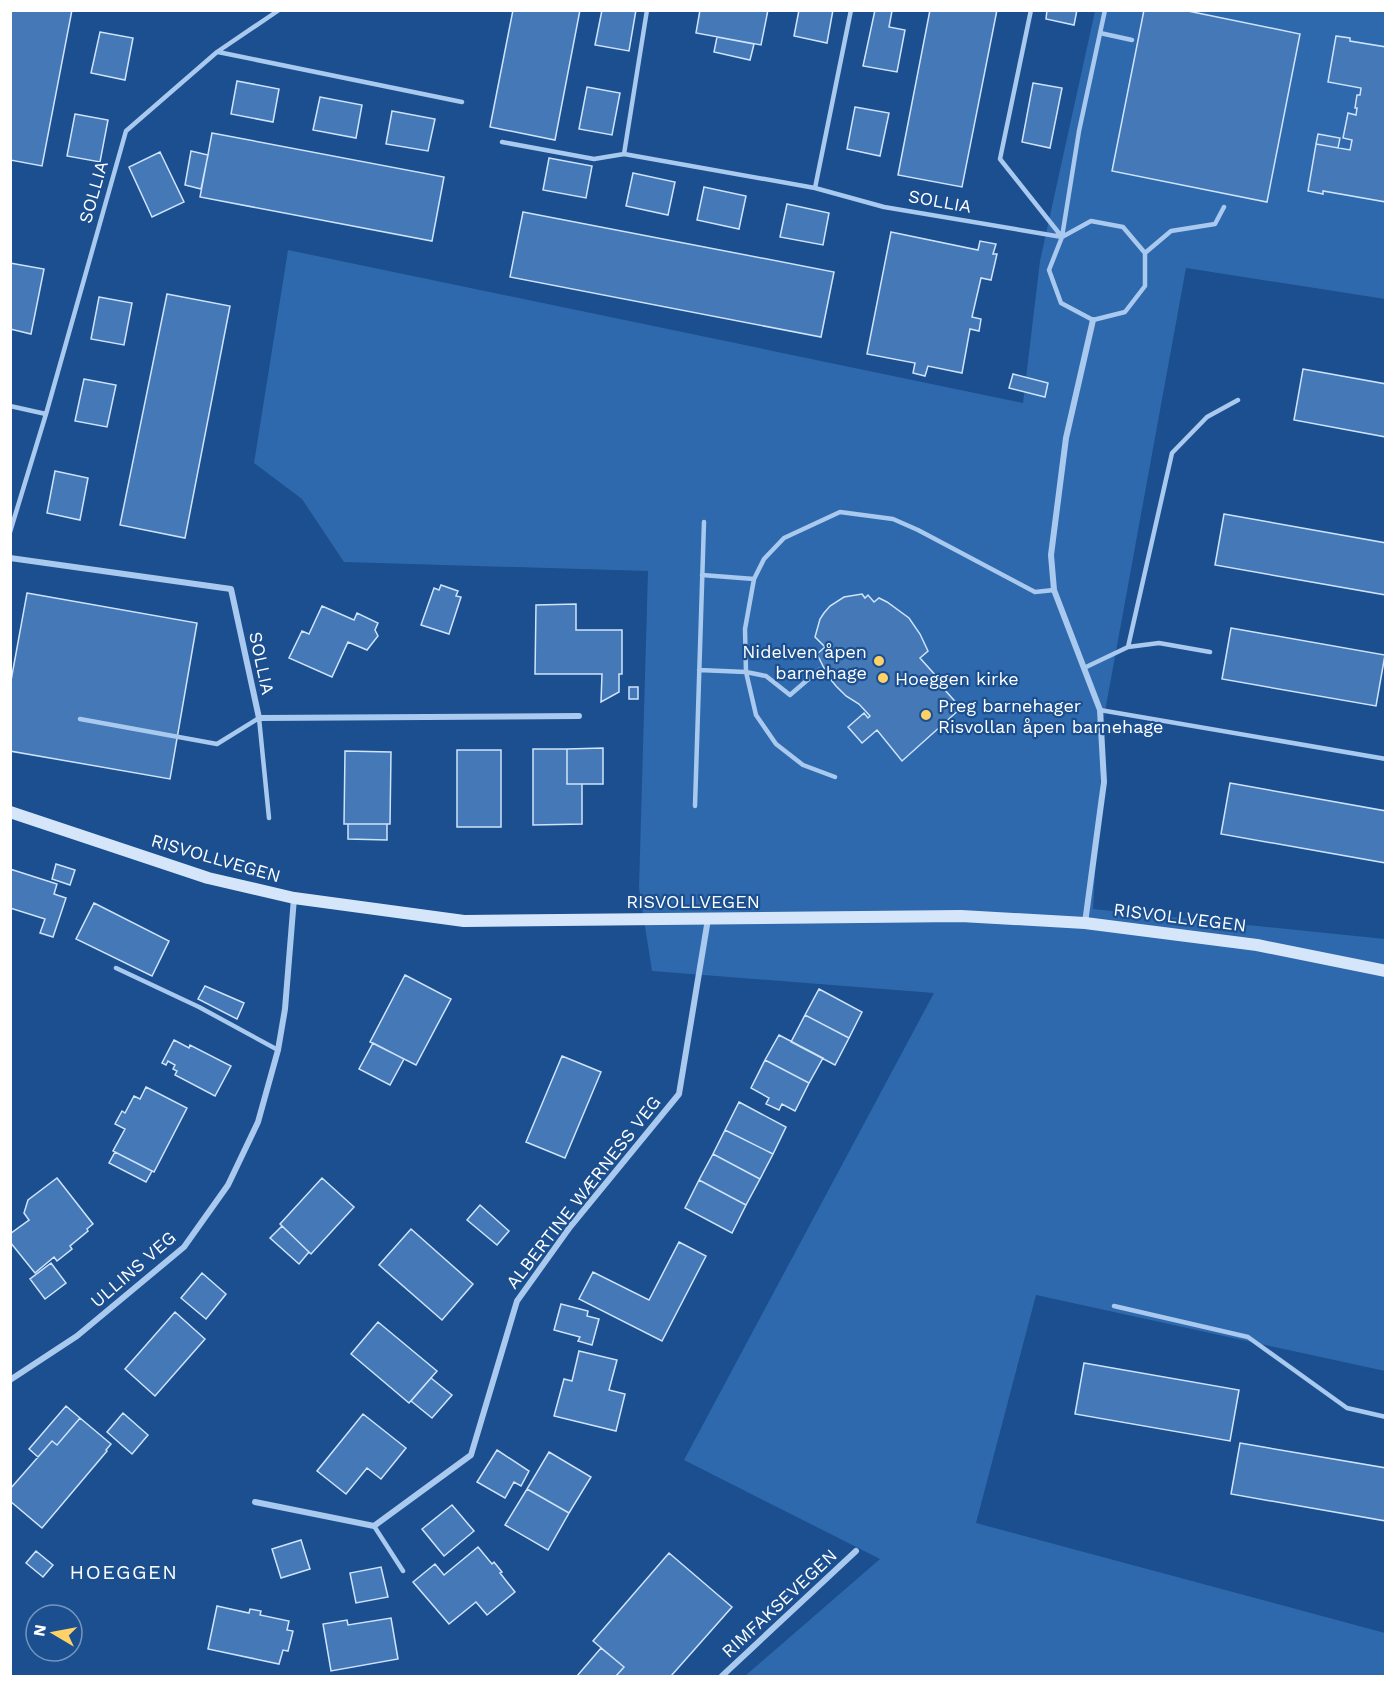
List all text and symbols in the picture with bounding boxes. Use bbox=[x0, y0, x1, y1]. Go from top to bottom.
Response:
street label: SOLLIA bbox=[74, 158, 112, 226]
street label: SOLLIA bbox=[907, 185, 973, 217]
street label: SOLLIA bbox=[245, 630, 279, 696]
place label: Nidelven åpen barnehage bbox=[742, 641, 867, 683]
marker: Nidelven åpen barnehage bbox=[872, 654, 886, 668]
place label: Hoeggen kirke bbox=[895, 668, 1019, 689]
marker: Hoeggen kirke bbox=[876, 671, 890, 685]
place label: Preg barnehager Risvollan åpen barnehage bbox=[938, 695, 1163, 737]
marker: Preg barnehager Risvollan åpen barnehage bbox=[919, 708, 933, 722]
street label: RISVOLLVEGEN bbox=[149, 829, 283, 887]
street label: RISVOLLVEGEN bbox=[626, 891, 760, 912]
street label: RISVOLLVEGEN bbox=[1112, 898, 1248, 936]
street label: ALBERTINE WÆRNESS VEG bbox=[501, 1092, 665, 1292]
street label: ULLINS VEG bbox=[86, 1226, 180, 1312]
street label: RIMFAKSEVEGEN bbox=[717, 1544, 841, 1662]
district label: HOEGGEN bbox=[70, 1560, 179, 1584]
north arrow bbox=[24, 1603, 84, 1663]
text: N bbox=[29, 1623, 50, 1638]

